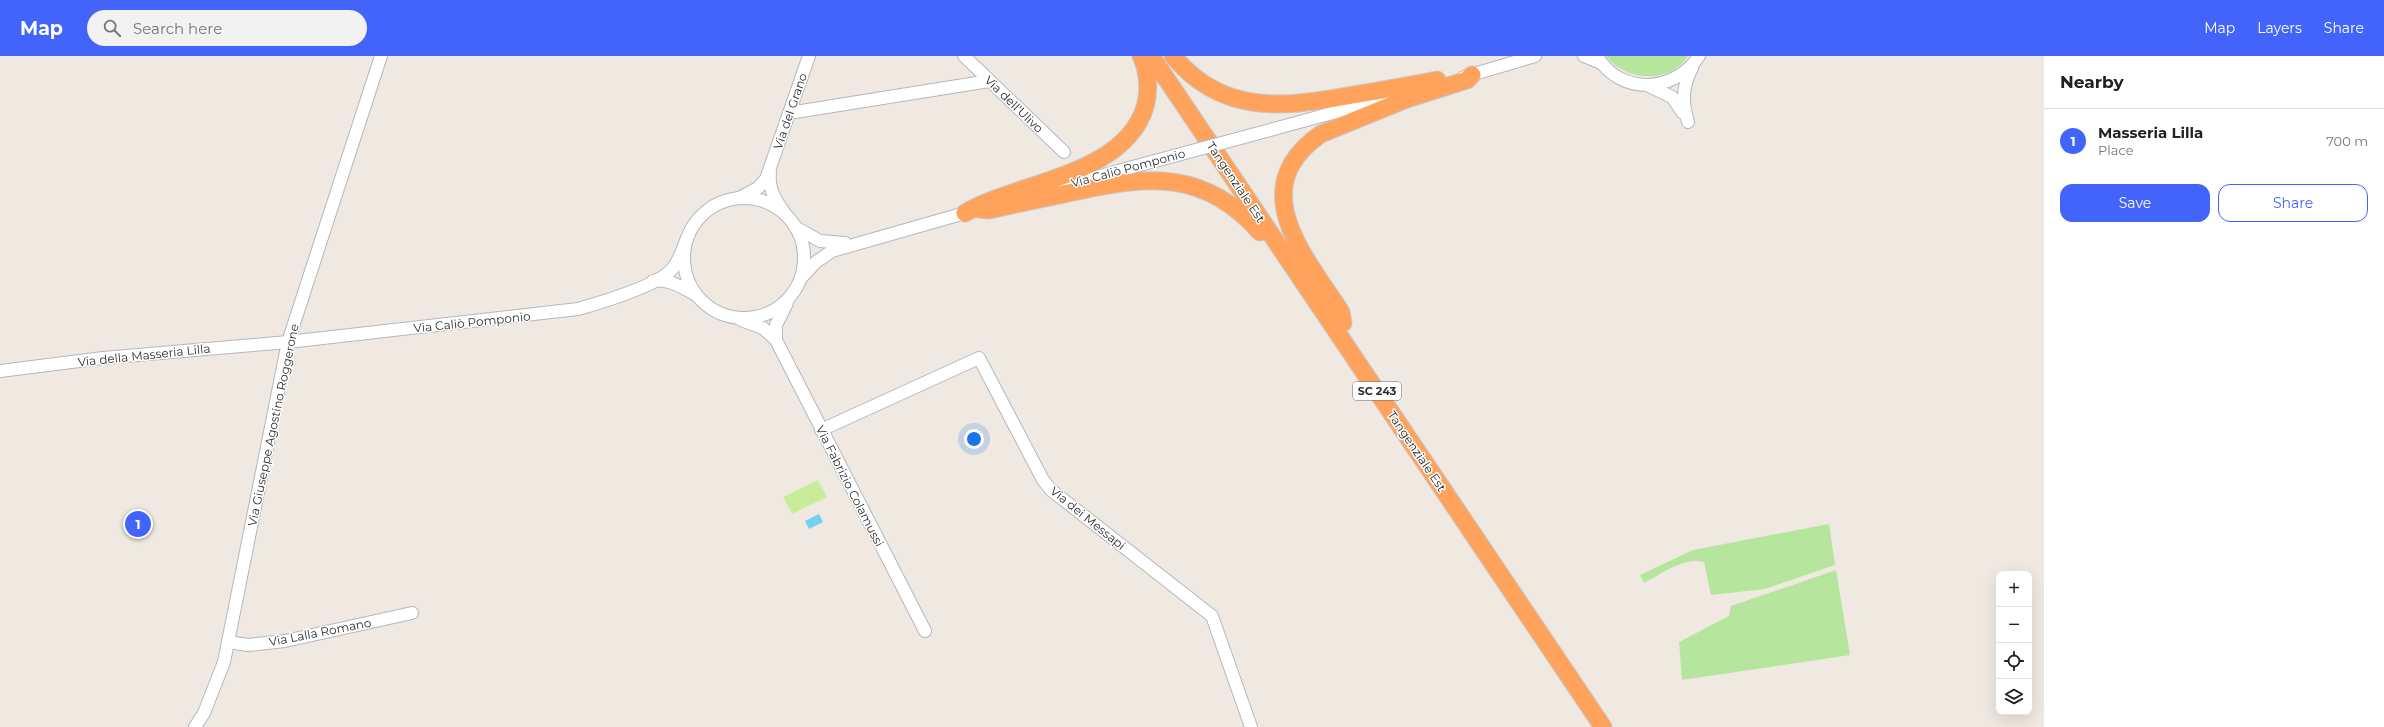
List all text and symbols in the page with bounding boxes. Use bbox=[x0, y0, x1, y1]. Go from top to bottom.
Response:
search box bbox=[87, 10, 367, 46]
text: Map bbox=[20, 17, 63, 40]
icon: search bbox=[101, 17, 123, 39]
text: Search here bbox=[133, 19, 222, 38]
text: Map bbox=[2204, 19, 2235, 37]
text: Layers bbox=[2257, 19, 2302, 37]
text: Share bbox=[2324, 19, 2364, 37]
street label: Via del Grano bbox=[770, 71, 810, 151]
street label: Via dell'Ulivo bbox=[982, 72, 1046, 136]
text: Nearby bbox=[2060, 72, 2124, 92]
text: Masseria Lilla bbox=[2098, 123, 2203, 142]
text: 1 bbox=[2070, 133, 2076, 149]
text: 700 m bbox=[2326, 133, 2368, 149]
street label: Tangenziale Est bbox=[1203, 139, 1269, 225]
text: Place bbox=[2098, 142, 2134, 158]
street label: Via Caliò Pomponio bbox=[1069, 146, 1187, 190]
button: Save bbox=[2060, 184, 2210, 222]
button: Share bbox=[2218, 184, 2368, 222]
street label: Via Caliò Pomponio bbox=[413, 308, 531, 336]
street label: Via Giuseppe Agostino Roggerone bbox=[244, 322, 302, 528]
street label: Via della Masseria Lilla bbox=[77, 341, 211, 369]
road number: SC 243 bbox=[1353, 382, 1401, 400]
street label: Tangenziale Est bbox=[1384, 408, 1450, 494]
street label: Via Fabrizio Colamussi bbox=[813, 423, 887, 549]
your location bbox=[964, 429, 984, 449]
street label: Via dei Messapi bbox=[1047, 483, 1129, 553]
pin: 1 bbox=[125, 509, 151, 539]
map controls bbox=[1996, 571, 2032, 715]
button: + bbox=[1996, 571, 2032, 607]
button: − bbox=[1996, 607, 2032, 643]
street label: Via Lalla Romano bbox=[267, 615, 373, 649]
button: locate bbox=[1996, 643, 2032, 679]
button: layers bbox=[1996, 679, 2032, 715]

